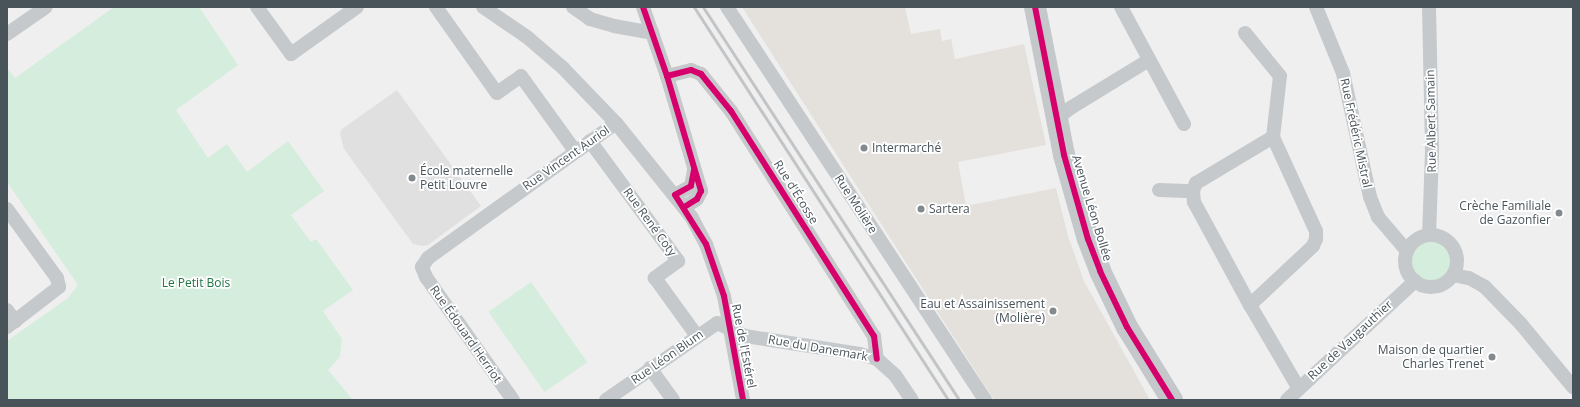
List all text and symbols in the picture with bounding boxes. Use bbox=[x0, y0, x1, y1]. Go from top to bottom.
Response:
street label: Rue Albert Samain bbox=[1423, 69, 1439, 173]
street label: Rue Frédéric Mistral bbox=[1337, 77, 1375, 189]
street label: Rue Vincent Auriol bbox=[520, 123, 612, 193]
place label: Intermarché bbox=[872, 141, 941, 155]
marker: Intermarché bbox=[859, 143, 869, 153]
street label: Avenue Léon Bollée bbox=[1069, 153, 1115, 263]
street label: Rue d'Écosse bbox=[771, 157, 821, 227]
place label: École maternelle Petit Louvre bbox=[420, 164, 513, 192]
street label: Rue Molière bbox=[832, 172, 880, 236]
marker: École maternelle Petit Louvre bbox=[407, 173, 417, 183]
street label: Rue René Coty bbox=[620, 185, 680, 259]
place label: Crèche Familiale de Gazonfier bbox=[1459, 199, 1551, 227]
place label: Sartera bbox=[929, 202, 970, 216]
marker: Sartera bbox=[916, 204, 926, 214]
marker: Crèche Familiale de Gazonfier bbox=[1554, 208, 1564, 218]
park label: Le Petit Bois bbox=[162, 276, 230, 290]
street label: Rue Édouard Herriot bbox=[427, 283, 505, 385]
place label: Eau et Assainissement (Molière) bbox=[920, 297, 1045, 325]
street label: Rue de Vaugauthier bbox=[1305, 297, 1395, 383]
street label: Rue de l'Estérel bbox=[729, 303, 759, 389]
marker: Eau et Assainissement (Molière) bbox=[1048, 306, 1058, 316]
street label: Rue Léon Blum bbox=[628, 327, 706, 387]
street label: Rue du Danemark bbox=[767, 332, 869, 364]
place label: Maison de quartier Charles Trenet bbox=[1378, 343, 1484, 371]
marker: Maison de quartier Charles Trenet bbox=[1487, 352, 1497, 362]

